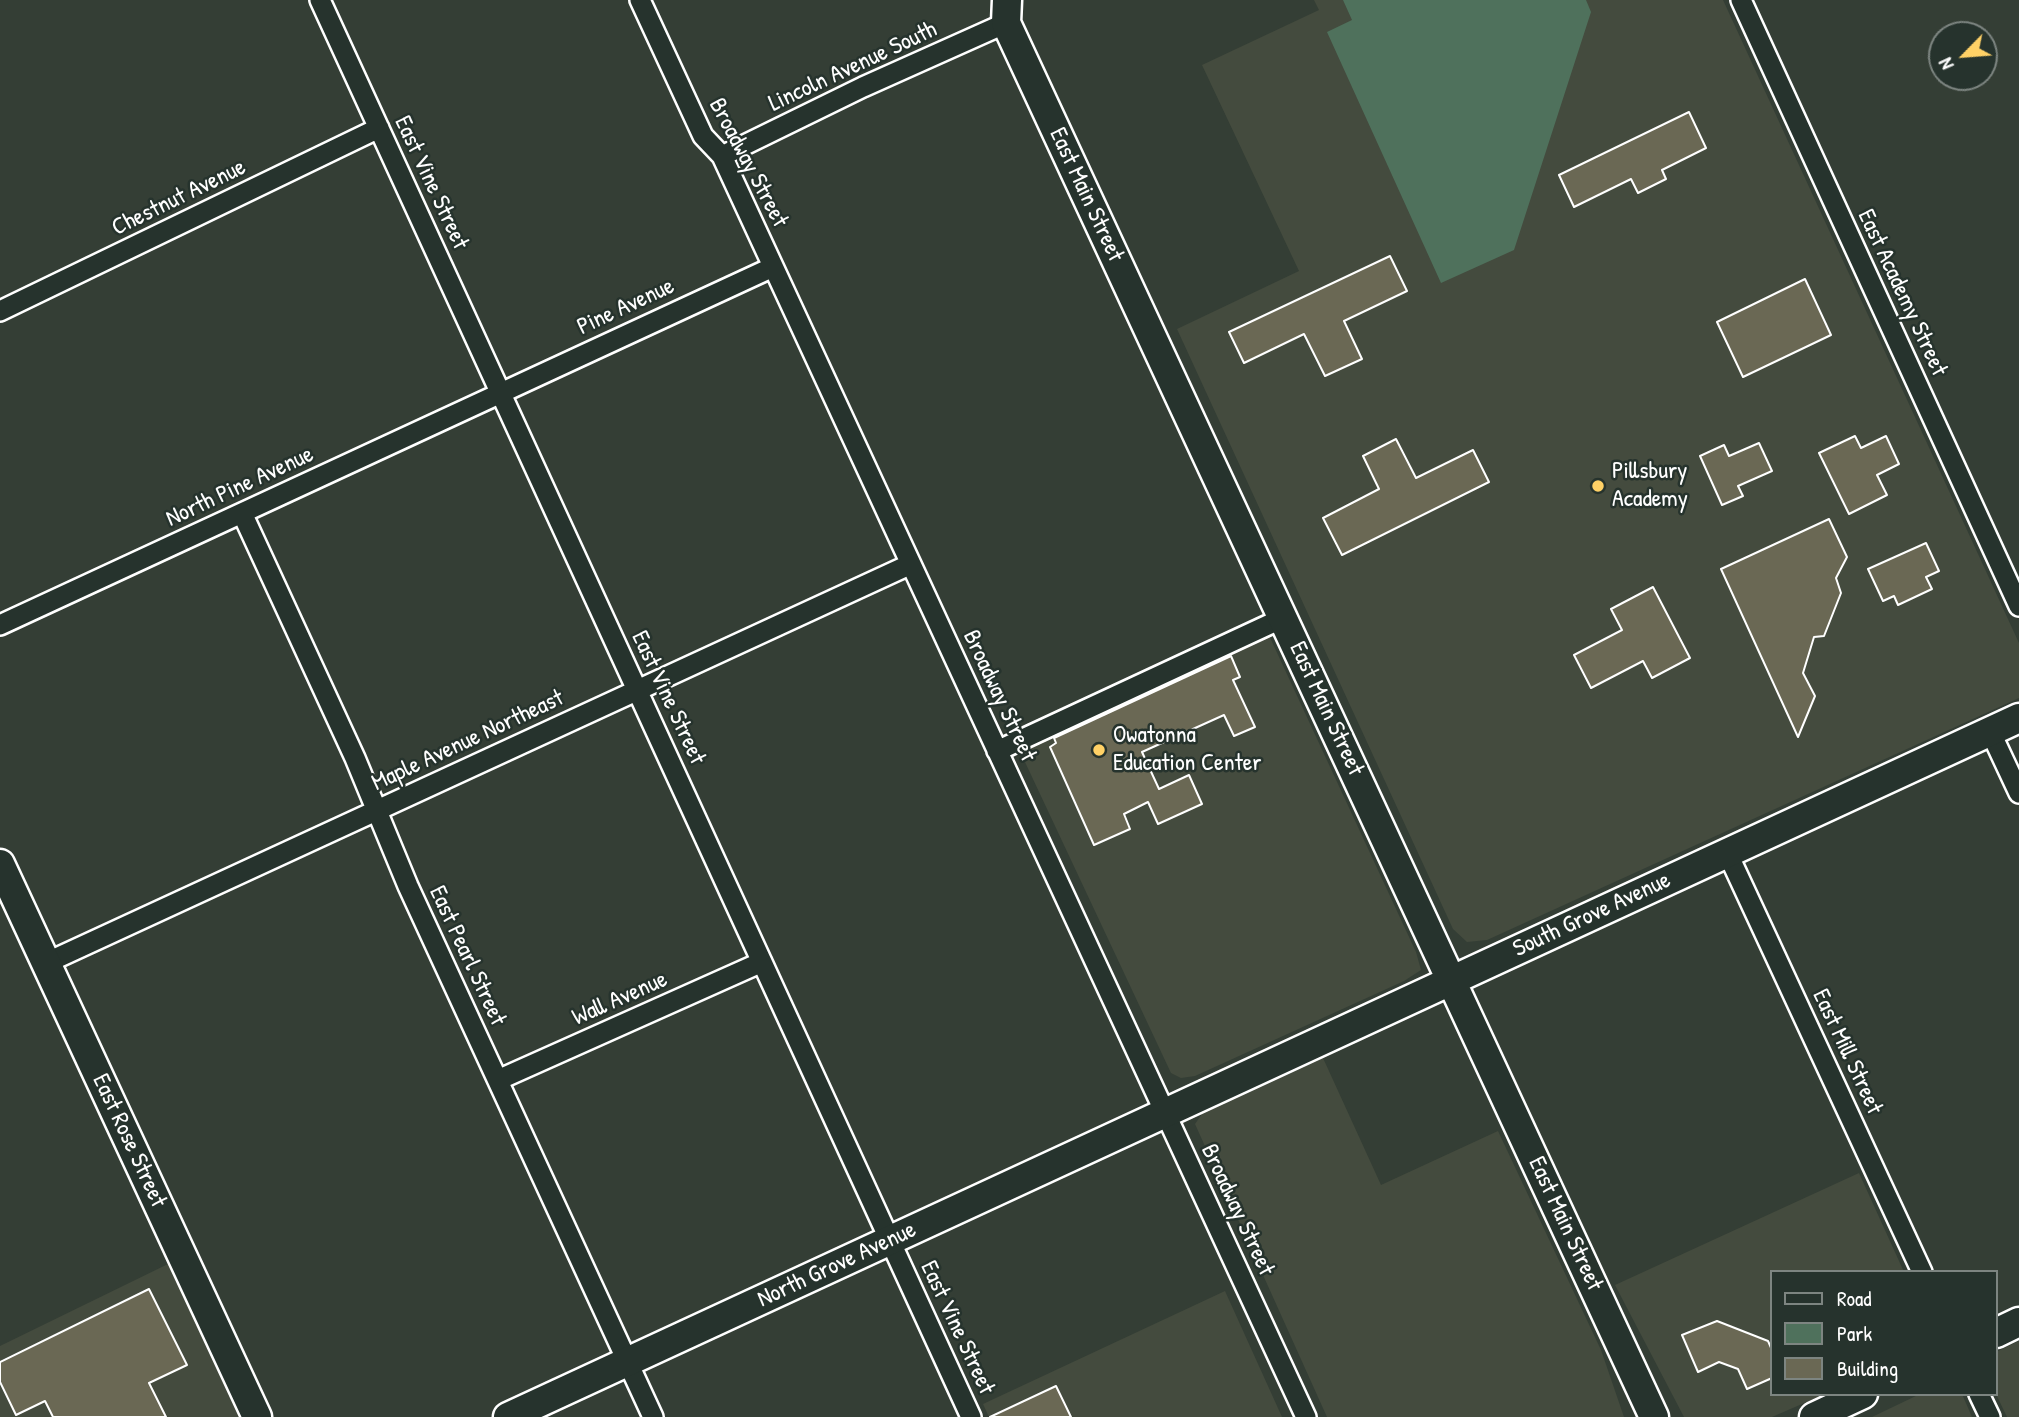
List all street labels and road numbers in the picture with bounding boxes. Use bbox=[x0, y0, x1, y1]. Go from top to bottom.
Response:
street label: Lincoln Avenue South bbox=[764, 16, 942, 118]
street label: Broadway Street bbox=[702, 94, 794, 232]
street label: East Vine Street bbox=[388, 112, 474, 254]
street label: East Main Street bbox=[1042, 124, 1130, 266]
street label: Chestnut Avenue bbox=[107, 153, 251, 243]
street label: East Academy Street bbox=[1851, 205, 1953, 381]
street label: Pine Avenue bbox=[573, 272, 679, 342]
street label: North Pine Avenue bbox=[162, 440, 318, 534]
street label: Broadway Street bbox=[956, 626, 1042, 766]
street label: East Vine Street bbox=[625, 627, 711, 769]
street label: East Main Street bbox=[1282, 638, 1370, 780]
street label: Maple Avenue Northeast bbox=[368, 684, 568, 798]
street label: South Grove Avenue bbox=[1509, 866, 1675, 964]
street label: East Pearl Street bbox=[422, 882, 512, 1030]
street label: Wall Avenue bbox=[568, 965, 672, 1033]
street label: East Mill Street bbox=[1806, 985, 1888, 1119]
street label: East Rose Street bbox=[86, 1070, 172, 1212]
street label: Broadway Street bbox=[1194, 1140, 1280, 1280]
street label: East Main Street bbox=[1521, 1153, 1609, 1295]
street label: North Grove Avenue bbox=[753, 1216, 921, 1314]
street label: East Vine Street bbox=[914, 1257, 1000, 1399]

